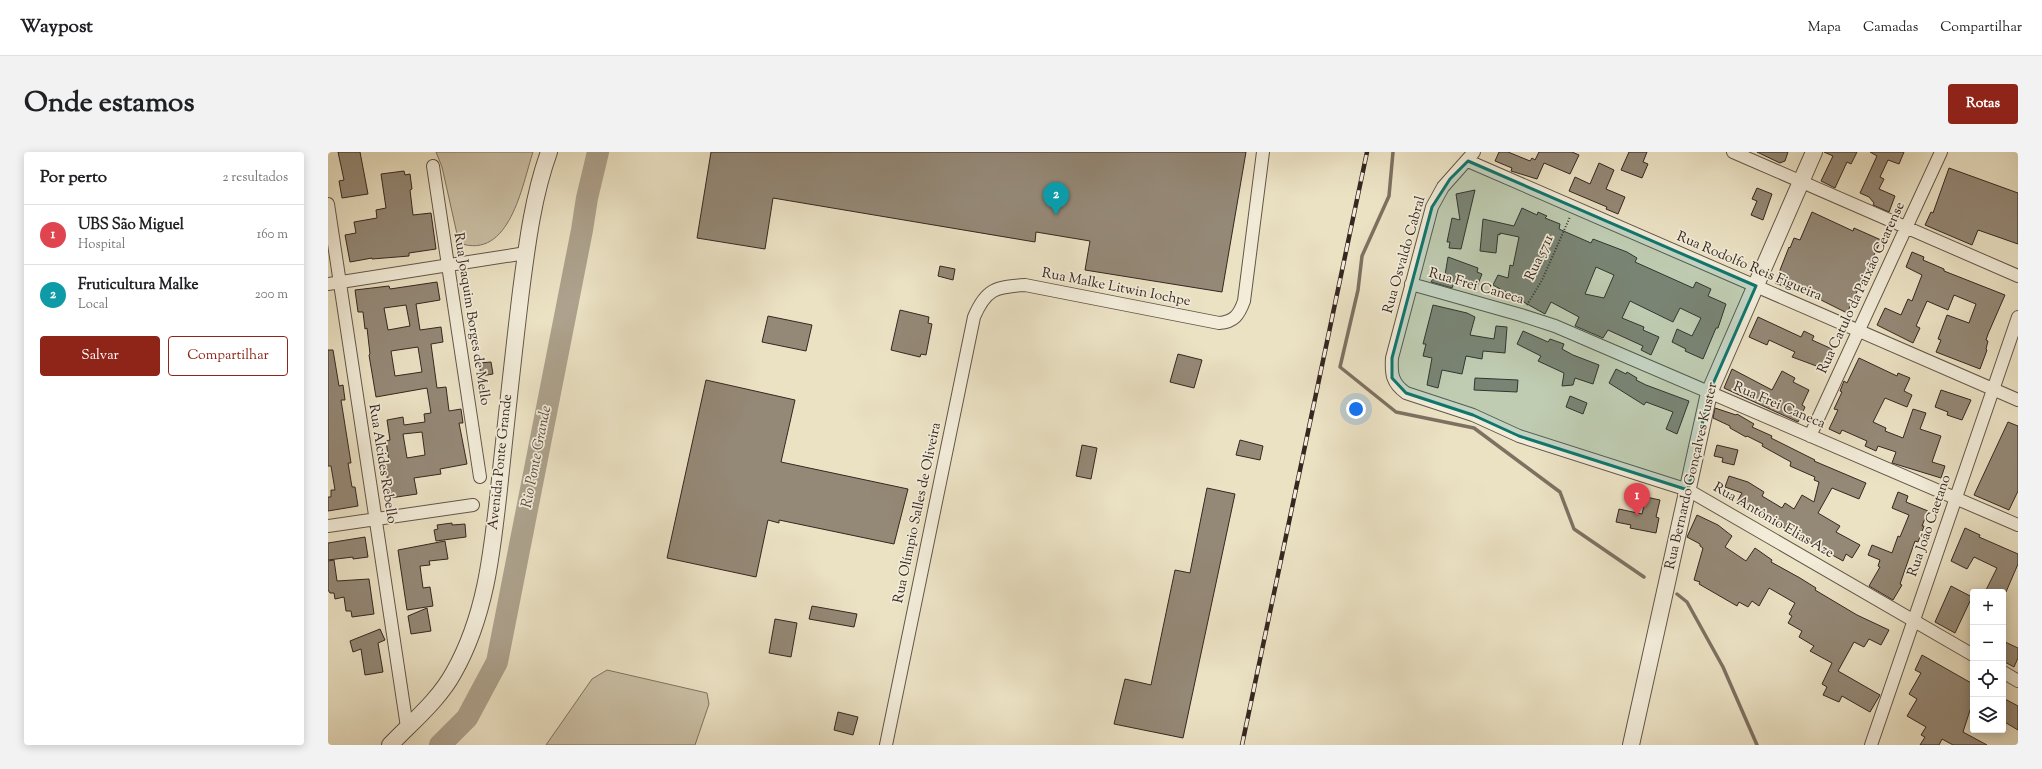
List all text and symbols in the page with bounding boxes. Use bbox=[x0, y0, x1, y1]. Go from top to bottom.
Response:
text: Waypost bbox=[20, 14, 93, 41]
text: Mapa bbox=[1808, 18, 1841, 38]
text: Camadas bbox=[1863, 18, 1918, 38]
text: Compartilhar bbox=[1940, 18, 2022, 38]
text: Onde estamos bbox=[24, 84, 194, 124]
button: Rotas bbox=[1948, 84, 2018, 124]
text: Por perto bbox=[40, 166, 107, 190]
text: 2 resultados bbox=[222, 169, 288, 187]
pin: 2 bbox=[1043, 182, 1069, 215]
street label: Rua Osvaldo Cabral bbox=[1379, 194, 1431, 316]
street label: Rua Catulo da Paixão Cearense bbox=[1813, 199, 1911, 377]
text: UBS São Miguel bbox=[78, 215, 184, 236]
text: 1 bbox=[51, 226, 55, 244]
text: 160 m bbox=[257, 226, 288, 244]
street label: Rua Rodolfo Reis Figueira bbox=[1673, 227, 1825, 307]
street label: Rua Joaquim Borges de Mello bbox=[447, 231, 495, 407]
street label: Rua 5711 bbox=[1521, 232, 1559, 284]
text: Hospital bbox=[78, 236, 125, 254]
street label: Rua Malke Litwin Iochpe bbox=[1040, 264, 1192, 312]
street label: Rua Frei Caneca bbox=[1426, 264, 1527, 310]
text: Fruticultura Malke bbox=[78, 275, 199, 296]
text: 2 bbox=[50, 286, 56, 304]
text: 200 m bbox=[255, 286, 288, 304]
text: Local bbox=[78, 296, 108, 314]
button: Salvar bbox=[40, 336, 160, 376]
button: Compartilhar bbox=[168, 336, 288, 376]
street label: Rua Frei Caneca bbox=[1730, 378, 1829, 435]
street label: Rua Bernardo Gonçalves Kuster bbox=[1661, 380, 1723, 572]
street label: Avenida Ponte Grande bbox=[484, 393, 518, 531]
your location bbox=[1346, 399, 1366, 419]
street label: Rua Alcides Rebello bbox=[363, 403, 401, 526]
water label: Rio Ponte Grande bbox=[517, 404, 557, 510]
street label: Rua Olímpio Salles de Oliveira bbox=[889, 420, 947, 605]
street label: Rua João Caetano bbox=[1903, 472, 1957, 580]
street label: Rua Antônio Elias Aze bbox=[1709, 478, 1837, 564]
pin: 1 bbox=[1624, 483, 1650, 516]
map controls bbox=[1970, 589, 2006, 733]
button: + bbox=[1970, 589, 2006, 625]
button: − bbox=[1970, 625, 2006, 661]
button: locate bbox=[1970, 661, 2006, 697]
button: layers bbox=[1970, 697, 2006, 733]

